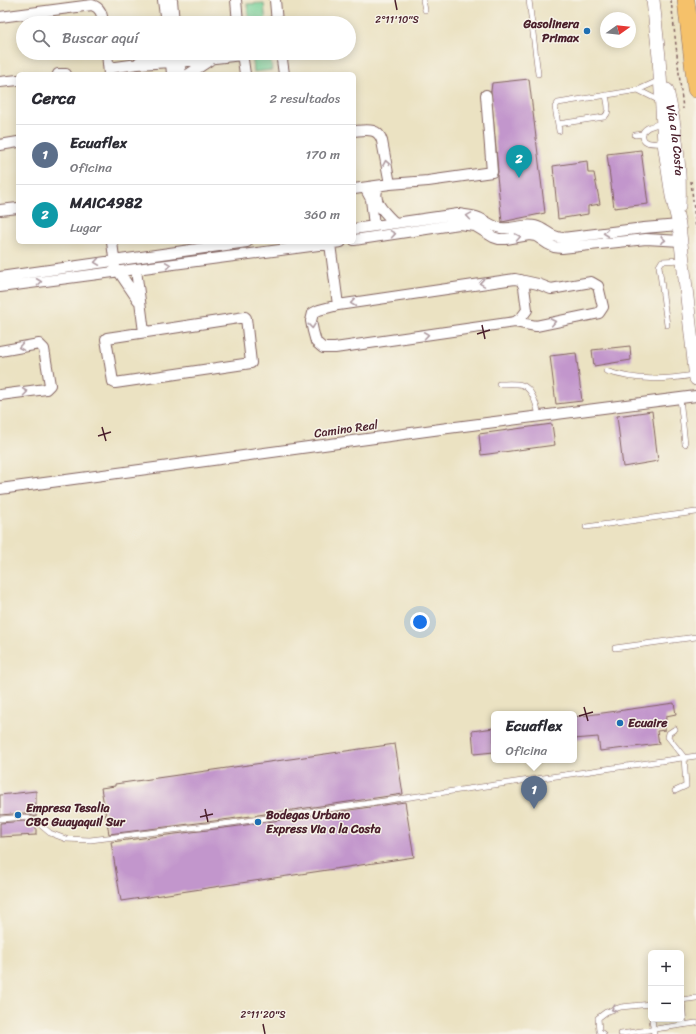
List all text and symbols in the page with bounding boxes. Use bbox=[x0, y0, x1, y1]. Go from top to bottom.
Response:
text: 2°11'10"S bbox=[375, 11, 419, 29]
north arrow bbox=[600, 12, 636, 48]
place label: Gasolinera Primax bbox=[523, 13, 580, 49]
search box bbox=[16, 16, 356, 60]
text: Buscar aquí bbox=[62, 25, 139, 51]
marker: Gasolinera Primax bbox=[582, 26, 592, 36]
icon: search bbox=[30, 27, 52, 49]
text: Cerca bbox=[32, 83, 75, 113]
text: 2 resultados bbox=[269, 87, 340, 110]
street label: Vía a la Costa bbox=[659, 103, 690, 177]
text: Ecuaflex bbox=[70, 130, 127, 156]
text: 1 bbox=[42, 143, 48, 166]
text: 170 m bbox=[305, 143, 340, 166]
pin: 2 bbox=[506, 145, 532, 178]
text: Oficina bbox=[70, 156, 112, 179]
one-way arrow bbox=[382, 159, 391, 166]
text: MAIC4982 bbox=[70, 190, 142, 216]
text: 2 bbox=[41, 203, 49, 226]
text: 360 m bbox=[304, 203, 340, 226]
one-way arrow bbox=[466, 212, 472, 220]
text: Lugar bbox=[70, 216, 101, 239]
one-way arrow bbox=[603, 228, 609, 237]
one-way arrow bbox=[389, 230, 396, 239]
one-way arrow bbox=[515, 233, 521, 241]
one-way arrow bbox=[660, 235, 666, 244]
one-way arrow bbox=[94, 257, 101, 266]
one-way arrow bbox=[165, 261, 171, 270]
one-way arrow bbox=[36, 278, 42, 287]
one-way arrow bbox=[479, 279, 485, 287]
one-way arrow bbox=[350, 298, 357, 307]
one-way arrow bbox=[550, 319, 556, 327]
one-way arrow bbox=[308, 322, 317, 329]
one-way arrow bbox=[423, 331, 429, 340]
one-way arrow bbox=[18, 342, 24, 351]
one-way arrow bbox=[21, 388, 28, 397]
street label: Camino Real bbox=[313, 414, 380, 444]
your location bbox=[410, 612, 430, 632]
popup bbox=[491, 711, 577, 763]
place label: Ecuaire bbox=[628, 712, 668, 734]
text: Ecuaflex bbox=[505, 713, 563, 739]
marker: Ecuaire bbox=[615, 718, 625, 728]
text: Oficina bbox=[505, 739, 547, 762]
pin: 1 bbox=[521, 776, 547, 809]
place label: Empresa Tesalia CBC Guayaquil Sur bbox=[25, 797, 126, 833]
place label: Bodegas Urbano Express Via a la Costa bbox=[266, 804, 381, 840]
marker: Empresa Tesalia CBC Guayaquil Sur bbox=[13, 810, 23, 820]
marker: Bodegas Urbano Express Via a la Costa bbox=[253, 817, 263, 827]
map controls bbox=[648, 950, 684, 1022]
button: + bbox=[648, 950, 684, 986]
button: − bbox=[648, 986, 684, 1022]
one-way arrow bbox=[611, 1004, 618, 1013]
text: 2°11'20"S bbox=[241, 1006, 286, 1024]

